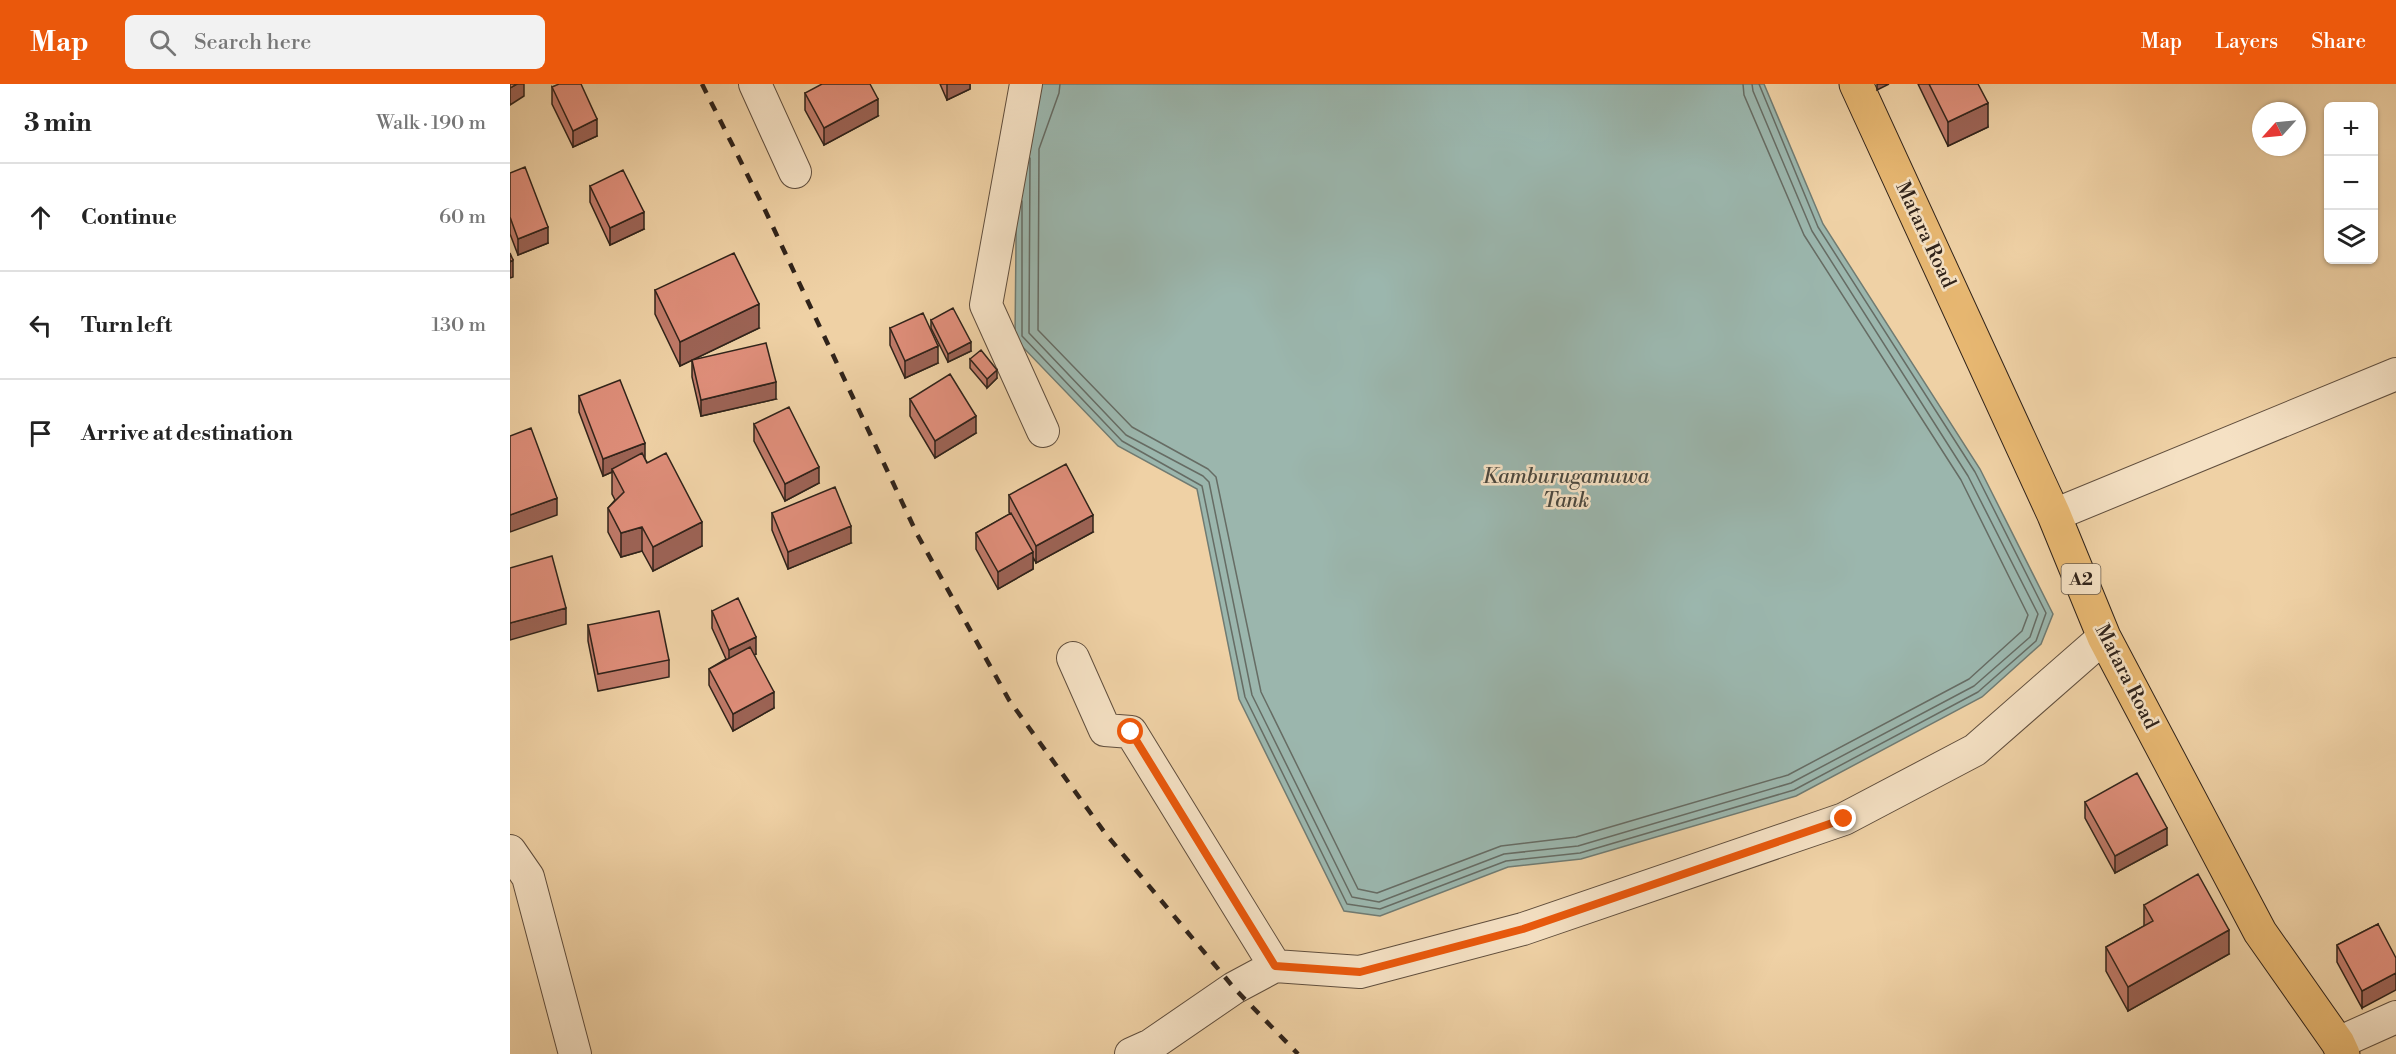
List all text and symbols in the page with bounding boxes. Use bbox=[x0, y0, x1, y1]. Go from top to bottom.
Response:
search box bbox=[125, 15, 545, 69]
text: Map bbox=[30, 25, 89, 60]
icon: search bbox=[146, 26, 179, 59]
text: Search here bbox=[194, 29, 311, 56]
text: Map bbox=[2141, 29, 2182, 55]
text: Layers bbox=[2215, 29, 2278, 55]
text: Share bbox=[2311, 29, 2366, 55]
north arrow bbox=[2252, 102, 2306, 156]
map controls bbox=[2324, 102, 2378, 264]
button: + bbox=[2324, 102, 2378, 156]
text: 3 min bbox=[24, 107, 92, 139]
text: Walk · 190 m bbox=[376, 111, 486, 136]
button: − bbox=[2324, 156, 2378, 210]
street label: Matara Road bbox=[1889, 178, 1961, 293]
icon: ahead bbox=[24, 201, 57, 234]
text: Continue bbox=[81, 204, 177, 231]
text: 60 m bbox=[439, 205, 486, 230]
button: layers bbox=[2324, 210, 2378, 264]
icon: left bbox=[24, 309, 57, 342]
text: Turn left bbox=[81, 312, 172, 339]
text: 130 m bbox=[431, 313, 486, 338]
icon: arrive bbox=[24, 417, 57, 450]
text: Arrive at destination bbox=[81, 420, 293, 447]
water label: Kamburugamuwa Tank bbox=[1483, 464, 1650, 514]
road number: A2 bbox=[2062, 564, 2100, 594]
street label: Matara Road bbox=[2089, 620, 2163, 734]
route start bbox=[1117, 718, 1143, 744]
route end bbox=[1830, 805, 1856, 831]

